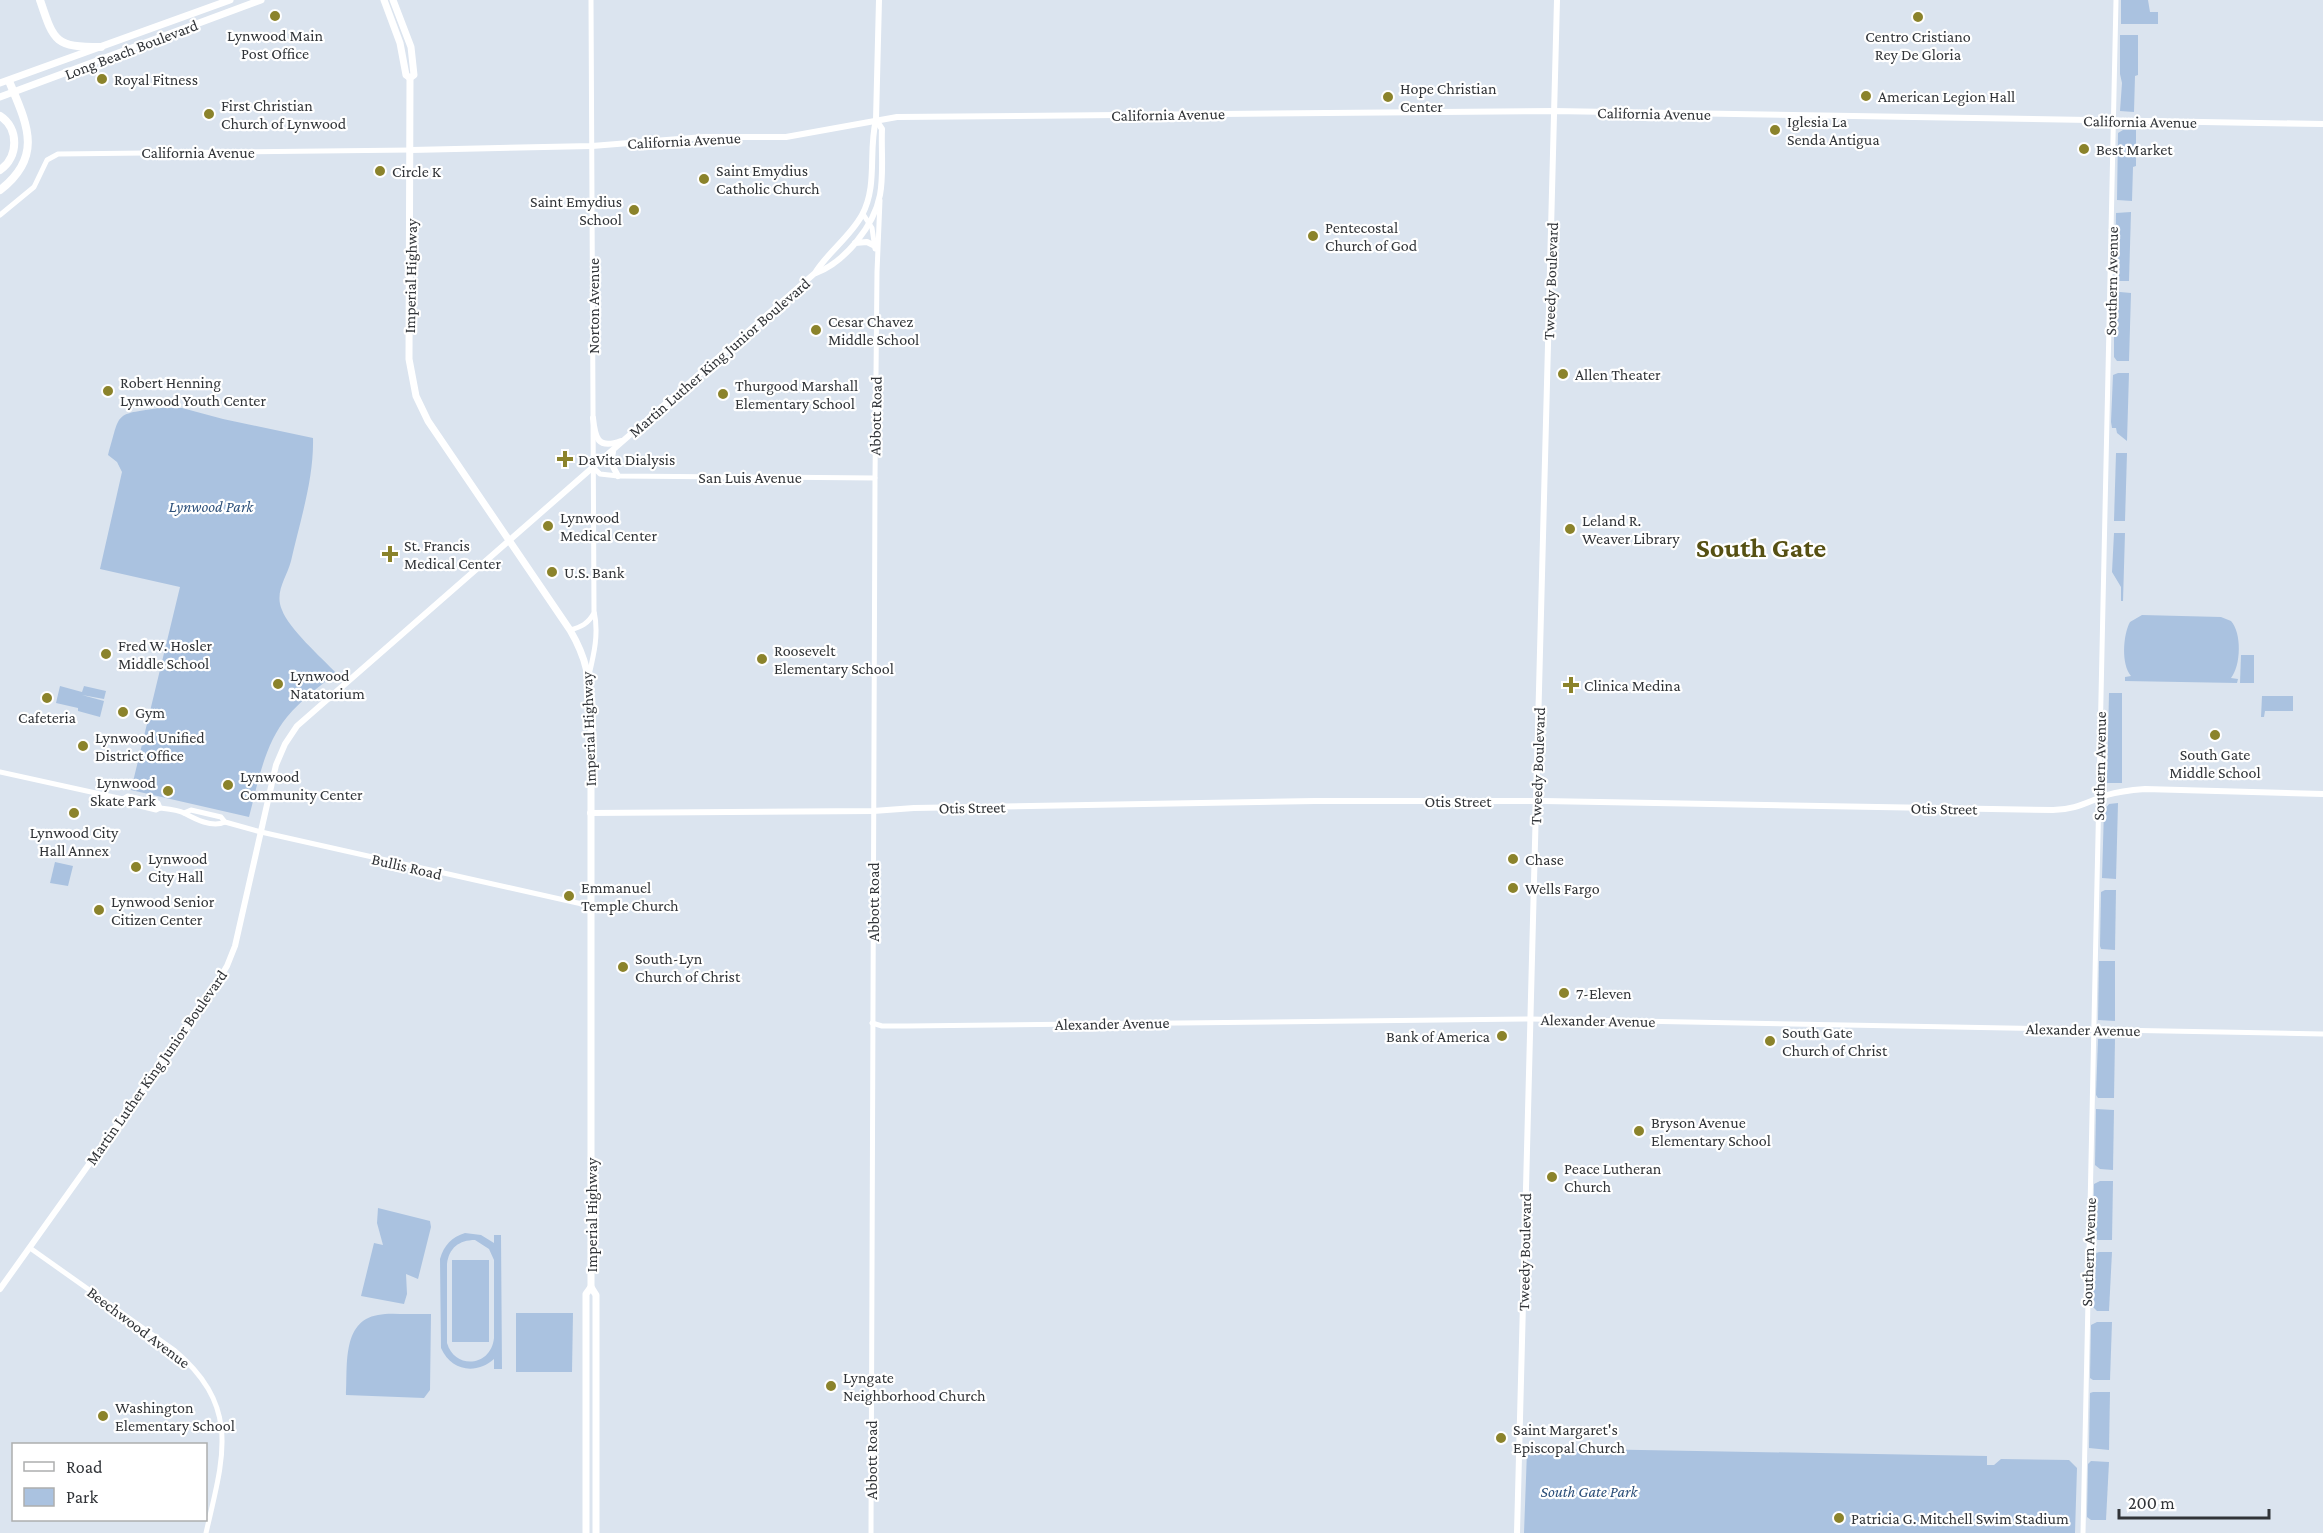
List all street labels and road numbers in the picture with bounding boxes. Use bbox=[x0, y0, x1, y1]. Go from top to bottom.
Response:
street label: Long Beach Boulevard bbox=[62, 16, 201, 84]
street label: California Avenue bbox=[1597, 104, 1711, 123]
street label: California Avenue bbox=[1111, 105, 1225, 124]
street label: California Avenue bbox=[2083, 112, 2197, 131]
street label: California Avenue bbox=[627, 129, 741, 152]
street label: California Avenue bbox=[141, 144, 255, 161]
street label: Imperial Highway bbox=[401, 218, 421, 334]
street label: Tweedy Boulevard bbox=[1540, 221, 1562, 340]
street label: Southern Avenue bbox=[2102, 226, 2121, 336]
street label: Norton Avenue bbox=[585, 258, 602, 354]
street label: Martin Luther King Junior Boulevard bbox=[626, 274, 814, 441]
street label: Abbott Road bbox=[866, 376, 885, 456]
street label: San Luis Avenue bbox=[698, 469, 802, 486]
street label: Imperial Highway bbox=[578, 671, 600, 787]
street label: Tweedy Boulevard bbox=[1527, 706, 1549, 825]
street label: Southern Avenue bbox=[2090, 711, 2109, 821]
street label: Otis Street bbox=[1425, 793, 1492, 810]
street label: Otis Street bbox=[938, 798, 1006, 817]
street label: Otis Street bbox=[1910, 799, 1978, 818]
street label: Bullis Road bbox=[370, 850, 444, 883]
street label: Abbott Road bbox=[865, 862, 882, 942]
street label: Martin Luther King Junior Boulevard bbox=[82, 966, 232, 1168]
street label: Alexander Avenue bbox=[1540, 1011, 1656, 1030]
street label: Alexander Avenue bbox=[1054, 1014, 1170, 1033]
street label: Alexander Avenue bbox=[2025, 1020, 2141, 1039]
street label: Imperial Highway bbox=[583, 1157, 601, 1272]
street label: Tweedy Boulevard bbox=[1515, 1192, 1535, 1311]
street label: Southern Avenue bbox=[2078, 1197, 2099, 1307]
street label: Beechwood Avenue bbox=[84, 1283, 193, 1371]
street label: Abbott Road bbox=[863, 1420, 880, 1500]

